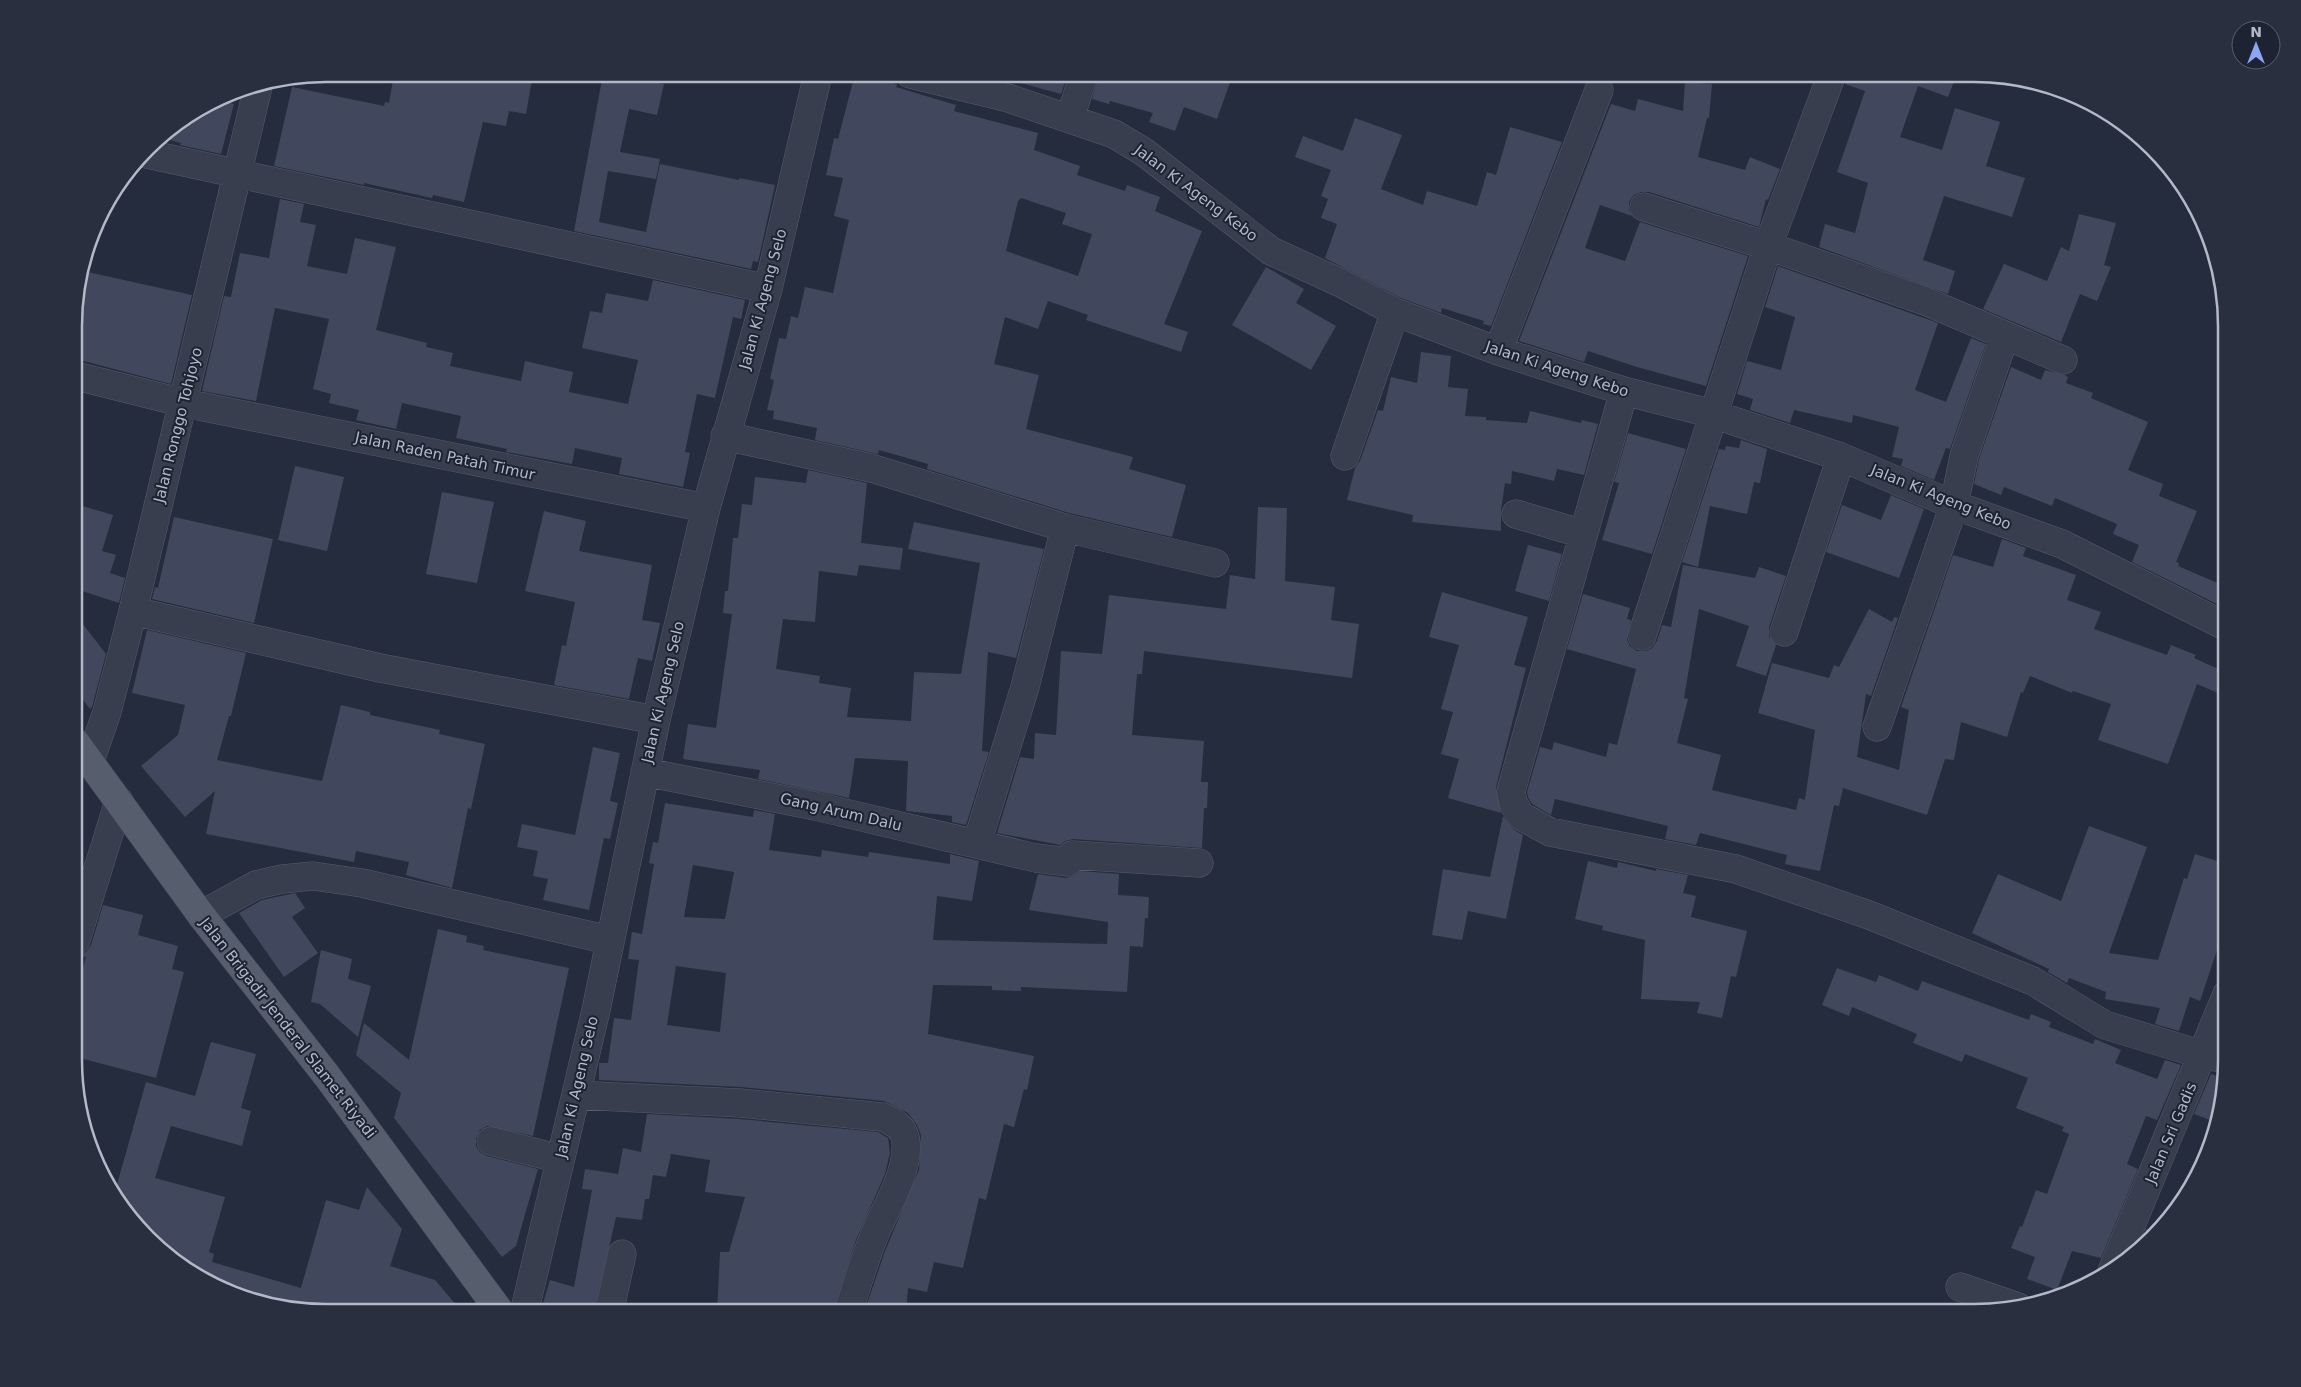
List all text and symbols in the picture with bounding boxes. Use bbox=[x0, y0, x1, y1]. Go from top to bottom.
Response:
north arrow bbox=[2231, 20, 2281, 70]
text: N bbox=[2250, 24, 2262, 40]
street label: Jalan Ki Ageng Kebo bbox=[1130, 140, 1261, 245]
street label: Jalan Ki Ageng Selo bbox=[735, 227, 790, 372]
street label: Jalan Ki Ageng Kebo bbox=[1482, 337, 1631, 401]
street label: Jalan Ronggo Tohjoyo bbox=[150, 346, 206, 505]
street label: Jalan Raden Patah Timur bbox=[352, 428, 537, 484]
street label: Jalan Ki Ageng Kebo bbox=[1867, 460, 2014, 533]
street label: Jalan Ki Ageng Selo bbox=[638, 619, 688, 766]
street label: Gang Arum Dalu bbox=[778, 789, 904, 835]
street label: Jalan Brigadir Jenderal Slamet Riyadi bbox=[196, 913, 380, 1142]
street label: Jalan Ki Ageng Selo bbox=[552, 1014, 602, 1161]
street label: Jalan Sri Gadis bbox=[2141, 1080, 2200, 1187]

